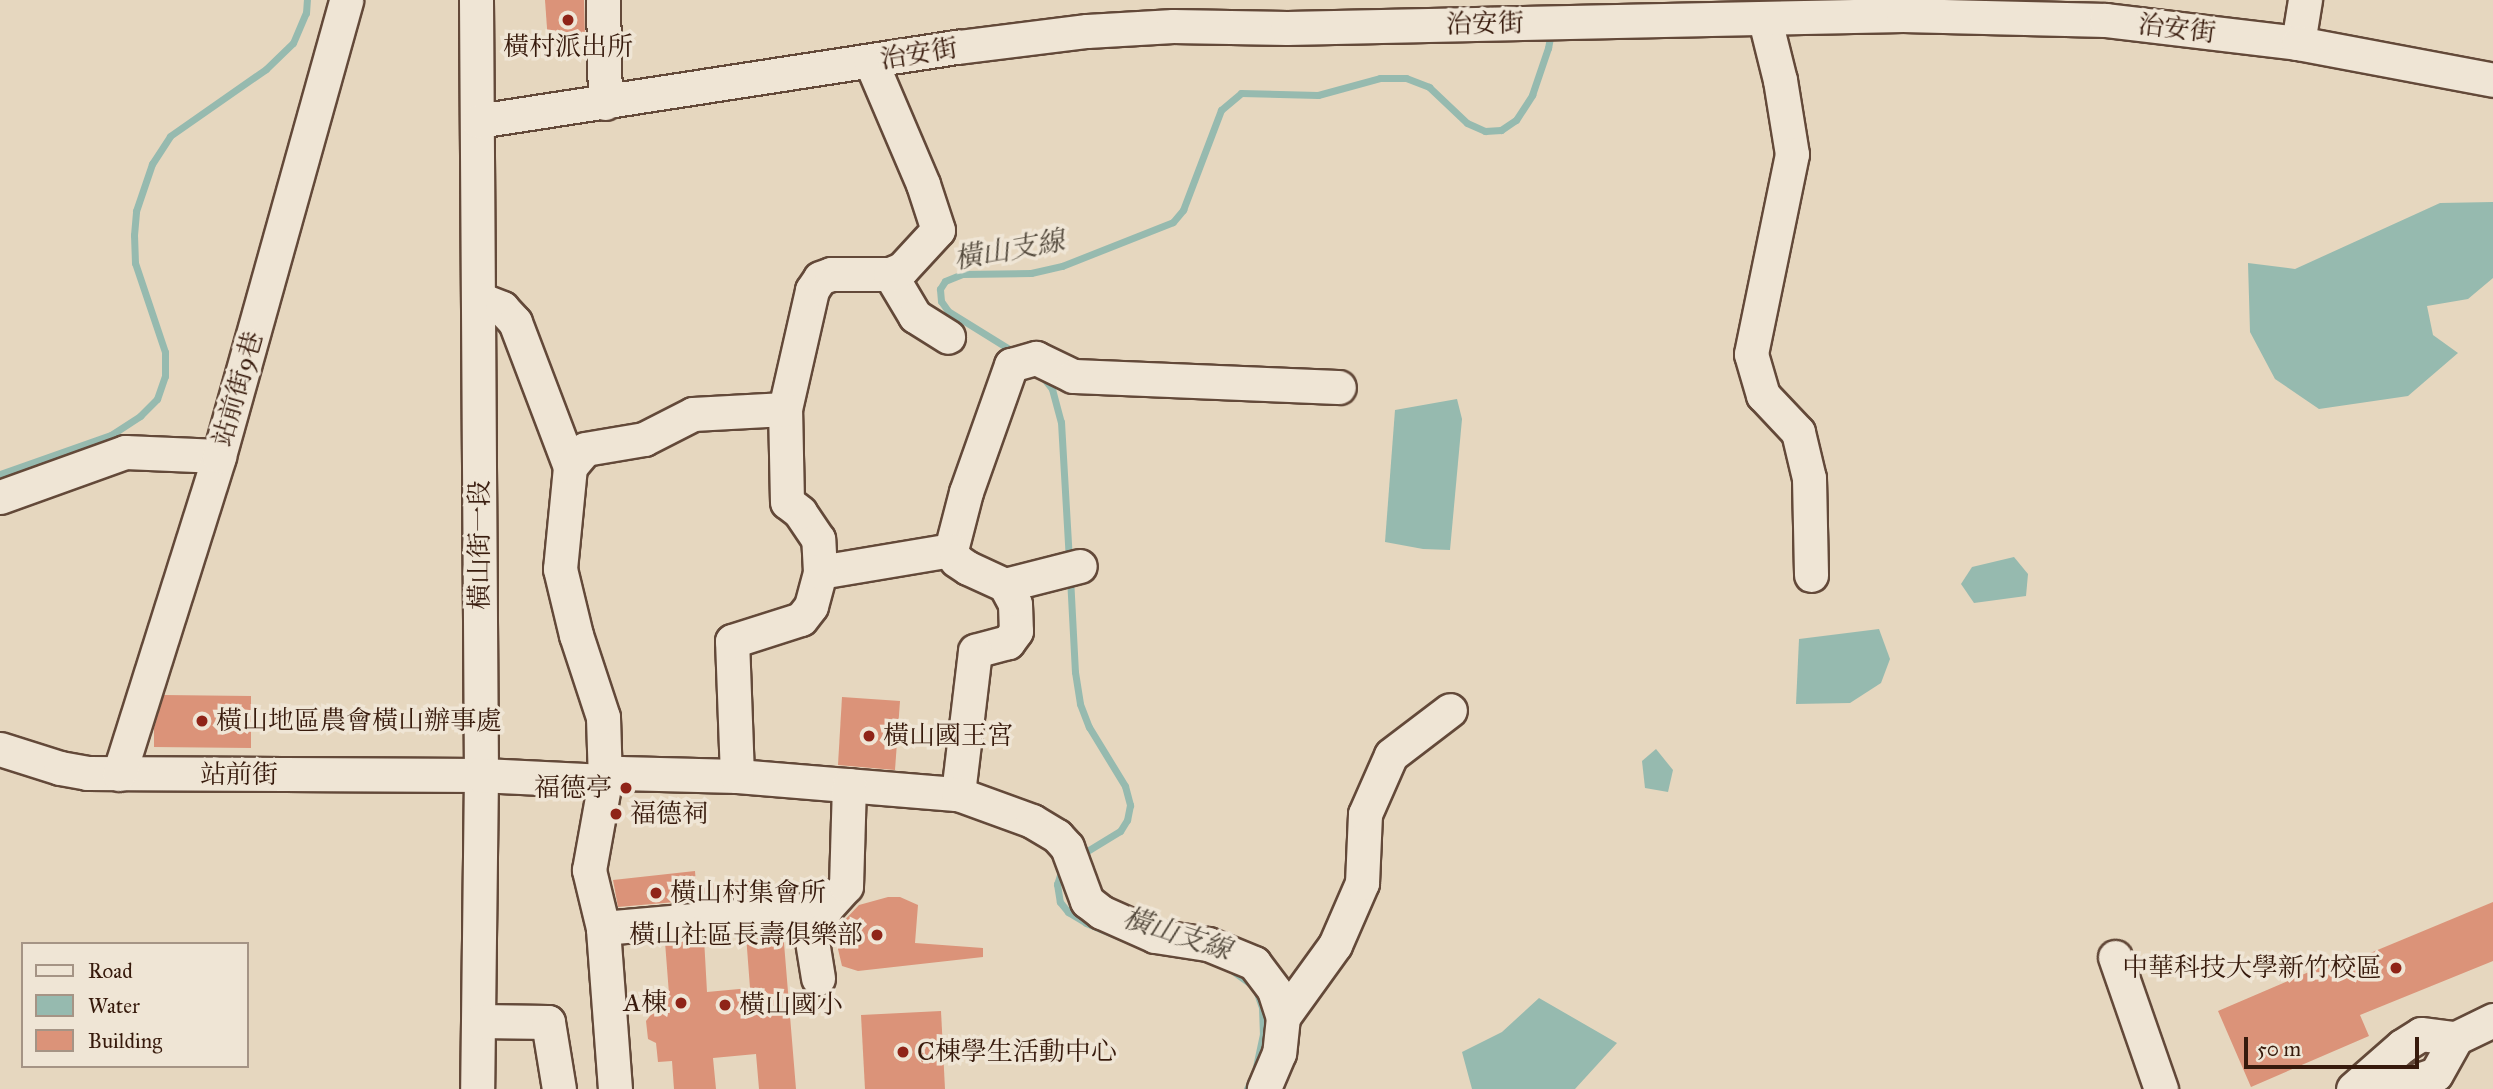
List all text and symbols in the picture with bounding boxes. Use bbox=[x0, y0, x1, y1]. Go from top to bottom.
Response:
street label: 治安街 bbox=[1446, 8, 1524, 40]
street label: 治安街 bbox=[2136, 9, 2218, 49]
marker: 橫村派出所 bbox=[560, 12, 576, 28]
place label: 橫村派出所 bbox=[503, 31, 633, 63]
street label: 治安街 bbox=[878, 32, 960, 76]
water label: 橫山支線 bbox=[951, 224, 1067, 276]
street label: 站前街9巷 bbox=[207, 328, 269, 450]
street label: 橫山街一段 bbox=[464, 480, 496, 610]
place label: 橫山地區農會橫山辦事處 bbox=[216, 705, 502, 737]
marker: 橫山地區農會橫山辦事處 bbox=[194, 713, 210, 729]
place label: 橫山國王宮 bbox=[883, 720, 1013, 752]
marker: 橫山國王宮 bbox=[861, 728, 877, 744]
street label: 站前街 bbox=[200, 759, 278, 791]
place label: 福德亭 bbox=[534, 772, 612, 804]
marker: 福德亭 bbox=[618, 780, 634, 796]
place label: 福德祠 bbox=[630, 798, 708, 830]
marker: 福德祠 bbox=[608, 806, 624, 822]
place label: 橫山村集會所 bbox=[670, 877, 826, 909]
marker: 橫山村集會所 bbox=[648, 885, 664, 901]
water label: 橫山支線 bbox=[1119, 901, 1235, 967]
place label: 橫山社區長壽俱樂部 bbox=[629, 919, 863, 951]
marker: 橫山社區長壽俱樂部 bbox=[869, 927, 885, 943]
legend bbox=[21, 942, 248, 1068]
place label: 中華科技大學新竹校區 bbox=[2122, 952, 2382, 984]
text: Road bbox=[88, 958, 133, 984]
marker: 中華科技大學新竹校區 bbox=[2388, 960, 2404, 976]
place label: A棟 bbox=[623, 987, 667, 1019]
place label: 橫山國小 bbox=[739, 989, 843, 1021]
text: Water bbox=[88, 993, 140, 1019]
marker: A棟 bbox=[673, 995, 689, 1011]
marker: 橫山國小 bbox=[717, 997, 733, 1013]
scale bar bbox=[2248, 1023, 2423, 1066]
text: Building bbox=[88, 1028, 162, 1054]
place label: C棟學生活動中心 bbox=[917, 1036, 1117, 1068]
text: 50 m bbox=[2257, 1036, 2301, 1062]
marker: C棟學生活動中心 bbox=[895, 1044, 911, 1060]

